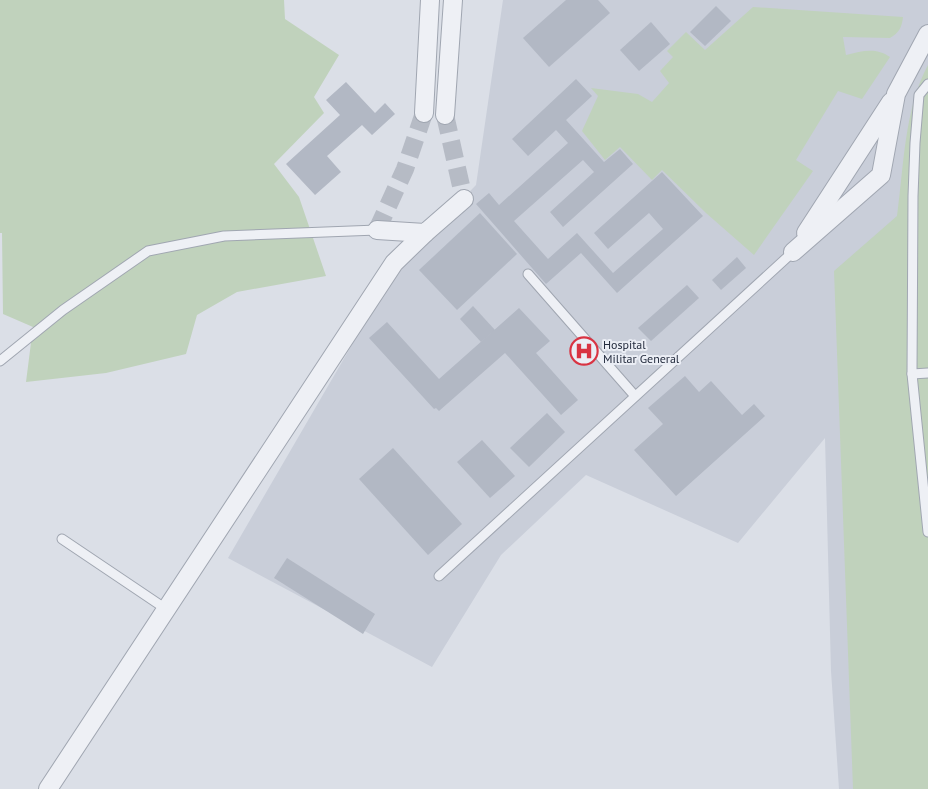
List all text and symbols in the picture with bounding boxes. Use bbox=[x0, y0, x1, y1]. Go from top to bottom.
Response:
hospital icon: Hospital Militar General bbox=[569, 336, 599, 366]
place label: Hospital Militar General bbox=[603, 337, 680, 366]

